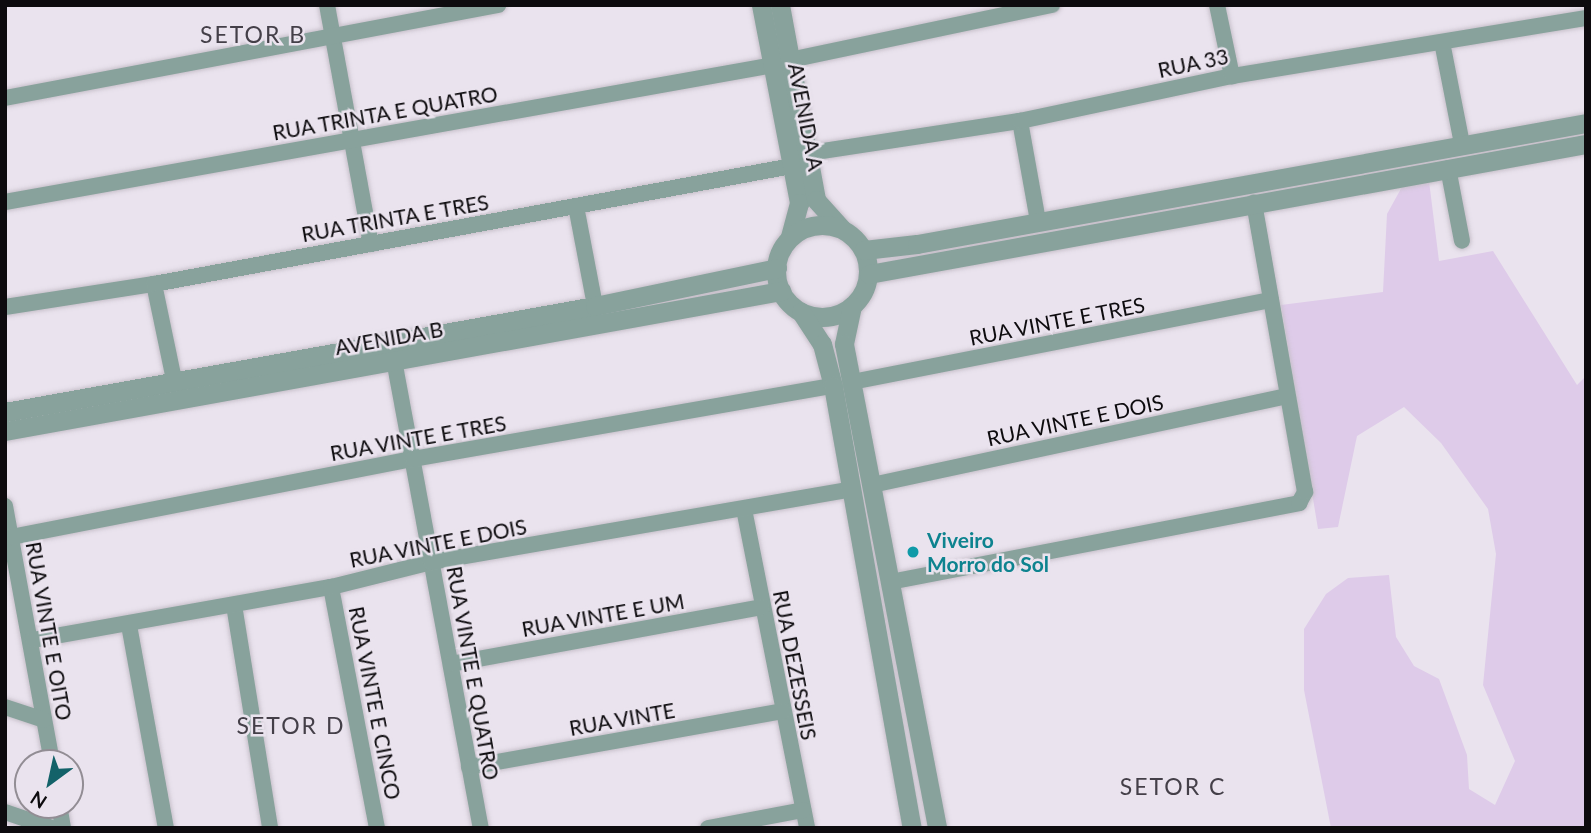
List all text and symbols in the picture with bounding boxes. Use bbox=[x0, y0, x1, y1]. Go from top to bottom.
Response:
district label: SETOR B bbox=[201, 20, 305, 48]
street label: RUA 33 bbox=[1155, 43, 1231, 83]
street label: AVENIDA A bbox=[783, 60, 829, 174]
street label: RUA TRINTA E QUATRO bbox=[269, 81, 501, 145]
street label: RUA TRINTA E TRES bbox=[298, 189, 492, 247]
street label: RUA VINTE E TRES bbox=[966, 291, 1148, 351]
street label: AVENIDA B bbox=[333, 316, 445, 360]
street label: RUA VINTE E DOIS bbox=[984, 389, 1166, 451]
street label: RUA VINTE E TRES bbox=[327, 410, 509, 466]
street label: RUA VINTE E DOIS bbox=[347, 513, 529, 573]
place label: Viveiro Morro do Sol bbox=[927, 527, 1049, 577]
street label: RUA VINTE E OITO bbox=[21, 539, 77, 723]
marker: Viveiro Morro do Sol bbox=[905, 544, 921, 560]
street label: RUA VINTE E QUATRO bbox=[442, 563, 504, 783]
street label: RUA VINTE E UM bbox=[519, 588, 687, 642]
street label: RUA DEZESSEIS bbox=[768, 588, 822, 742]
street label: RUA VINTE E CINCO bbox=[344, 604, 406, 802]
street label: RUA VINTE bbox=[566, 697, 678, 741]
district label: SETOR D bbox=[237, 711, 345, 739]
north arrow bbox=[14, 749, 84, 819]
district label: SETOR C bbox=[1121, 772, 1225, 800]
text: N bbox=[26, 787, 51, 814]

